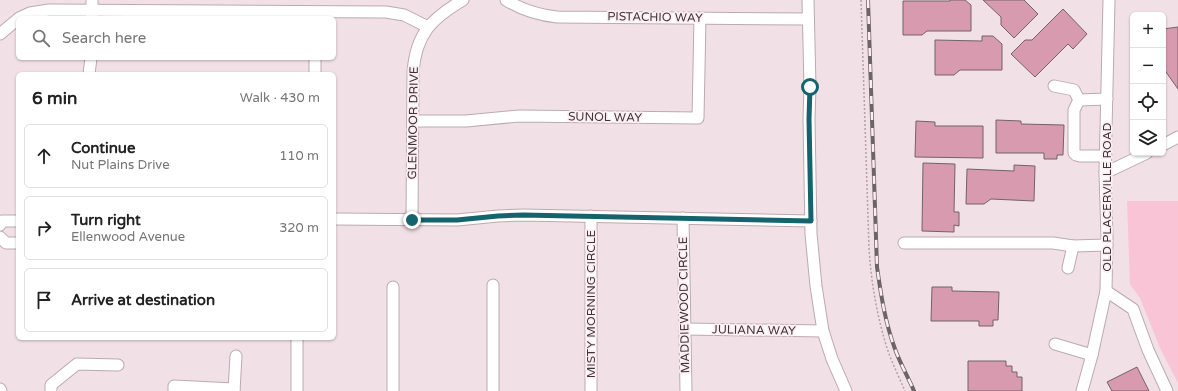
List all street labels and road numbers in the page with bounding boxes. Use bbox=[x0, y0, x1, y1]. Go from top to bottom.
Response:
street label: PISTACHIO WAY bbox=[607, 9, 703, 25]
street label: GLENMOOR DRIVE bbox=[405, 66, 421, 180]
street label: SUNOL WAY bbox=[568, 109, 642, 125]
street label: OLD PLACERVILLE ROAD bbox=[1100, 122, 1114, 272]
street label: MISTY MORNING CIRCLE bbox=[584, 229, 598, 378]
street label: MADDIEWOOD CIRCLE bbox=[676, 236, 692, 373]
street label: JULIANA WAY bbox=[712, 322, 796, 338]

